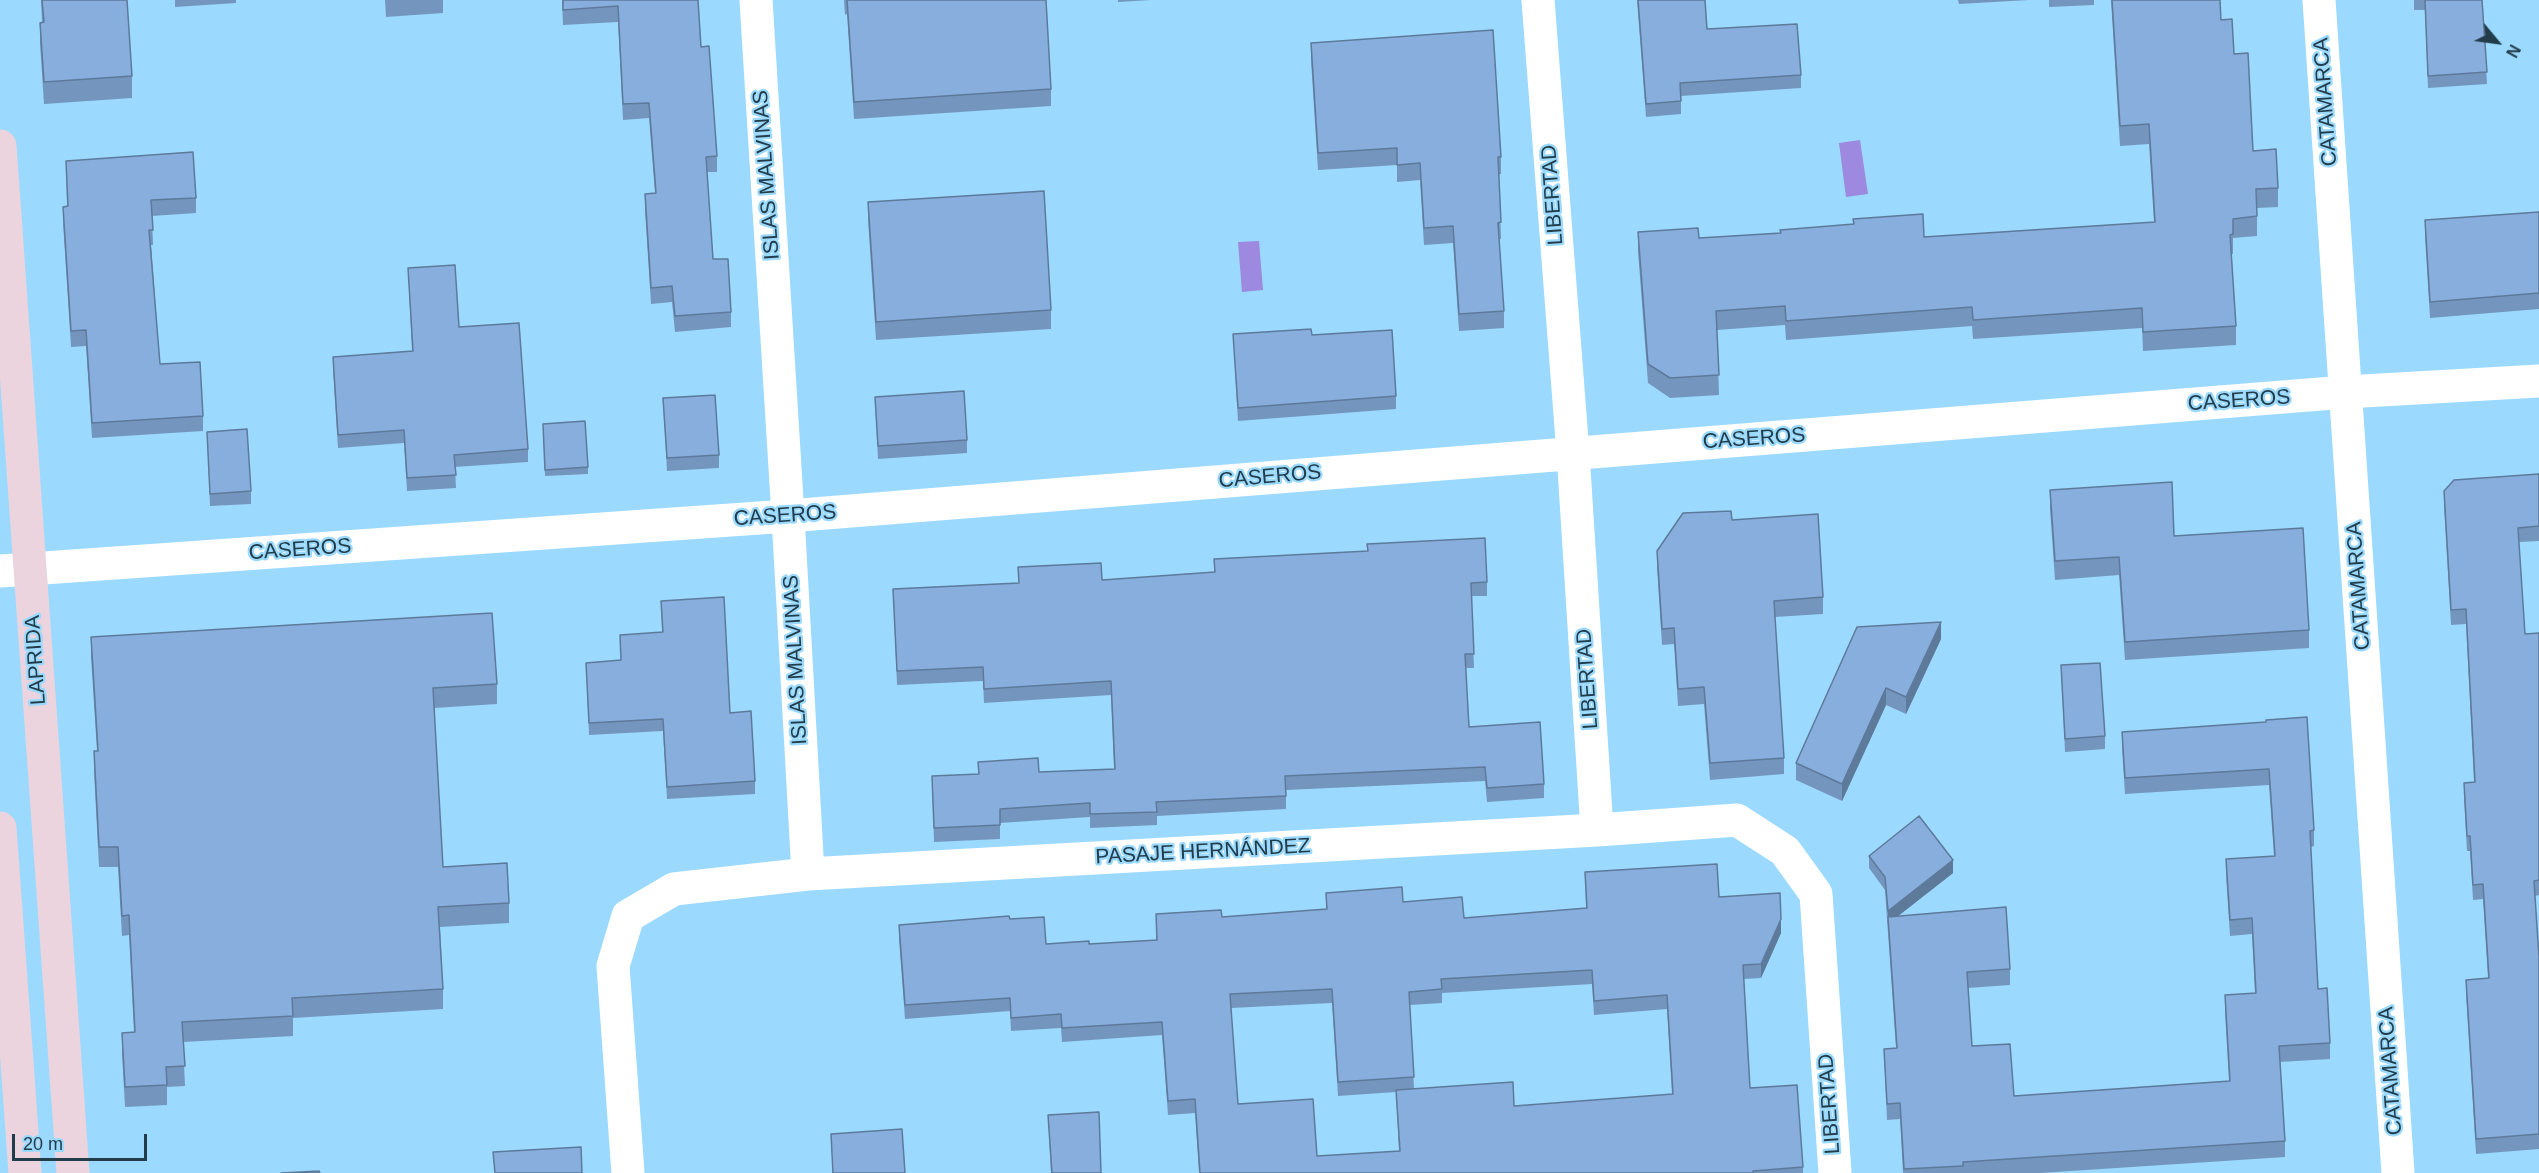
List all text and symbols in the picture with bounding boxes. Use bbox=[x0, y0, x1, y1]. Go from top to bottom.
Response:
north arrow bbox=[2467, 12, 2527, 72]
street label: CATAMARCA bbox=[2309, 37, 2343, 167]
text: N bbox=[2503, 42, 2523, 60]
street label: ISLAS MALVINAS bbox=[749, 89, 785, 261]
street label: LIBERTAD bbox=[1537, 144, 1569, 246]
street label: CASEROS bbox=[2187, 385, 2291, 417]
street label: CASEROS bbox=[1702, 423, 1806, 455]
street label: CASEROS bbox=[1218, 460, 1322, 494]
street label: CASEROS bbox=[733, 500, 837, 532]
street label: CATAMARCA bbox=[2342, 521, 2376, 651]
street label: CASEROS bbox=[248, 534, 352, 566]
street label: ISLAS MALVINAS bbox=[779, 574, 813, 746]
street label: LAPRIDA bbox=[20, 614, 52, 706]
street label: LIBERTAD bbox=[1572, 628, 1604, 730]
street label: PASAJE HERNÁNDEZ bbox=[1095, 834, 1311, 870]
street label: CATAMARCA bbox=[2374, 1006, 2408, 1136]
street label: LIBERTAD bbox=[1814, 1053, 1846, 1155]
scale bar bbox=[15, 1122, 150, 1160]
text: 20 m bbox=[23, 1134, 63, 1154]

